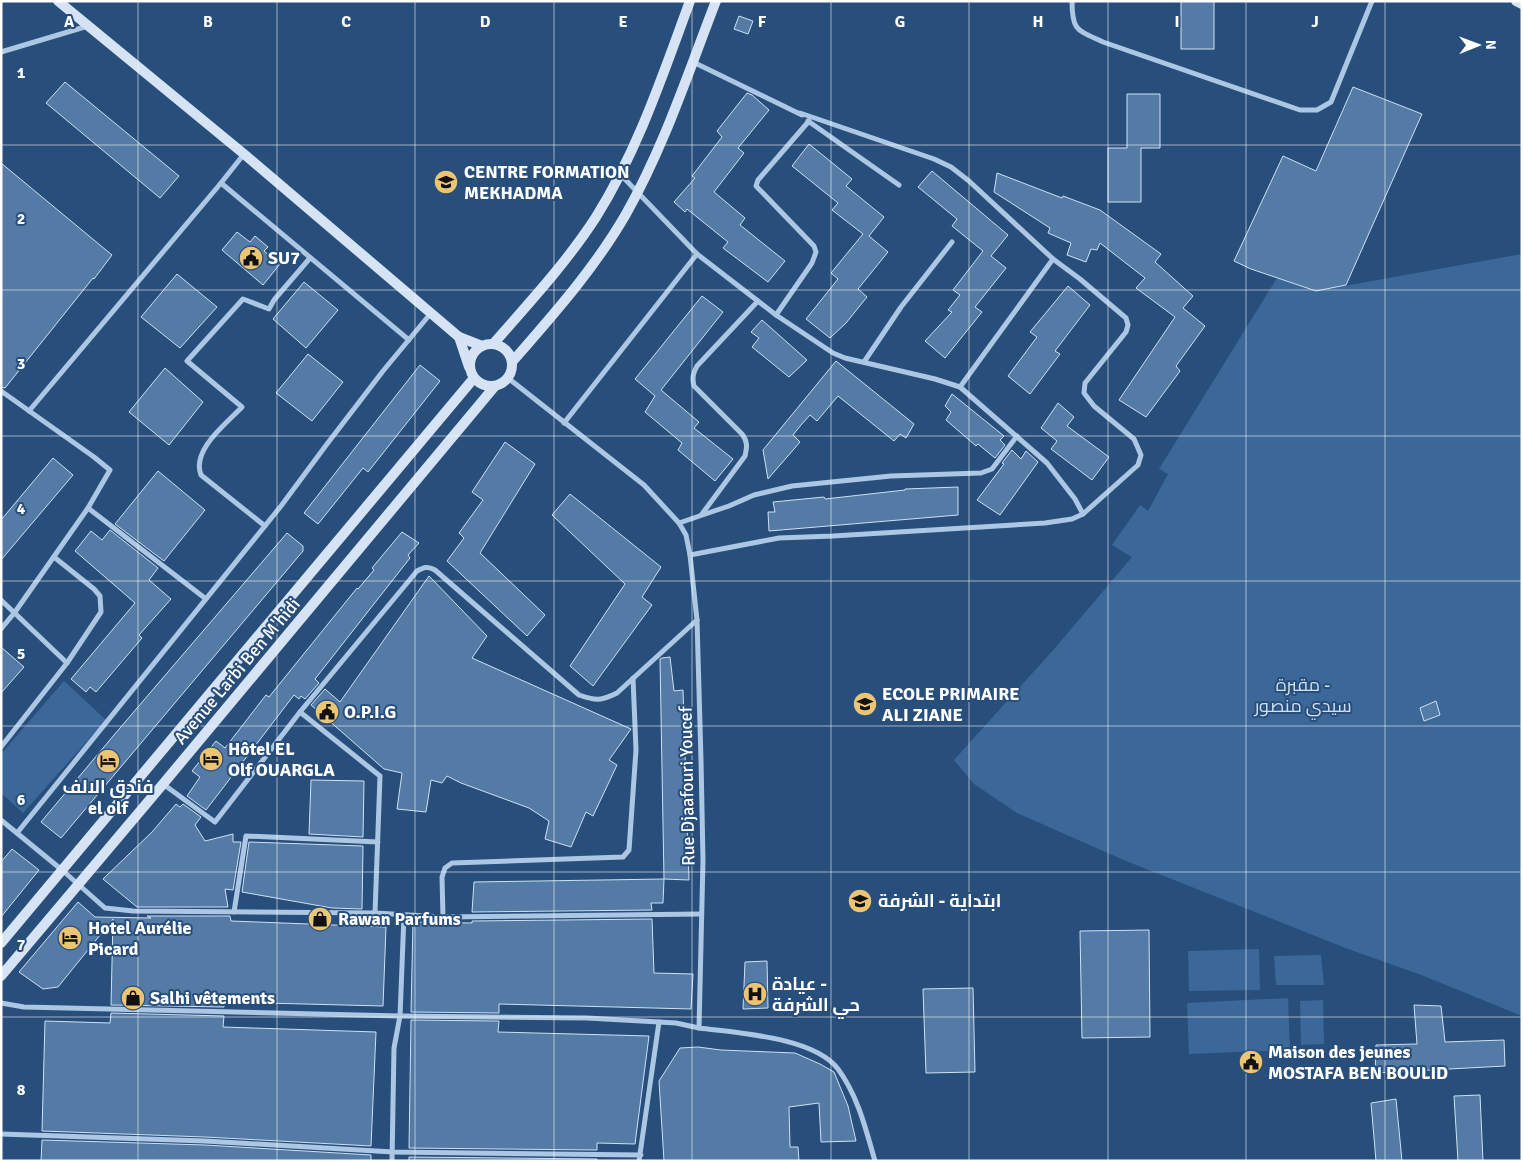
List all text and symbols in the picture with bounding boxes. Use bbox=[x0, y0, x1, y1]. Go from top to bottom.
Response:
text: A bbox=[64, 12, 75, 32]
text: B bbox=[203, 12, 213, 32]
text: C bbox=[341, 12, 351, 32]
text: D bbox=[480, 12, 491, 32]
text: E bbox=[618, 12, 628, 32]
text: F bbox=[758, 12, 767, 32]
text: G bbox=[895, 12, 905, 32]
text: H bbox=[1033, 12, 1043, 32]
text: I bbox=[1174, 12, 1180, 32]
text: J bbox=[1311, 12, 1319, 32]
north arrow bbox=[1453, 20, 1503, 70]
text: N bbox=[1482, 40, 1499, 50]
text: 1 bbox=[17, 63, 26, 83]
place label: CENTRE FORMATION MEKHADMA bbox=[464, 161, 630, 204]
school or university icon: CENTRE FORMATION MEKHADMA bbox=[433, 169, 459, 195]
text: 2 bbox=[17, 209, 25, 229]
public building icon: SU7 bbox=[238, 245, 264, 271]
place label: SU7 bbox=[268, 247, 300, 269]
text: 3 bbox=[17, 354, 25, 374]
text: 4 bbox=[17, 499, 26, 519]
street label: Avenue Larbi Ben M'hidi bbox=[169, 593, 305, 749]
text: 5 bbox=[17, 644, 25, 664]
park label: مقبرة - سيدي منصور bbox=[1253, 674, 1352, 720]
place label: ECOLE PRIMAIRE ALI ZIANE bbox=[882, 683, 1020, 726]
school or university icon: ECOLE PRIMAIRE ALI ZIANE bbox=[852, 691, 878, 717]
public building icon: O.P.I.G bbox=[314, 699, 340, 725]
place label: O.P.I.G bbox=[344, 701, 396, 723]
street label: Rue Djaafouri Youcef bbox=[675, 705, 699, 866]
place label: Hôtel EL Olf OUARGLA bbox=[228, 738, 335, 781]
hotel icon: Hôtel EL Olf OUARGLA bbox=[198, 746, 224, 772]
hotel icon: فندق الالف el olf bbox=[95, 748, 121, 774]
place label: فندق الالف el olf bbox=[63, 776, 153, 819]
text: 6 bbox=[17, 790, 26, 810]
school or university icon: ابتداية - الشرفة bbox=[847, 888, 873, 914]
place label: ابتداية - الشرفة bbox=[878, 890, 1001, 912]
shop icon: Rawan Parfums bbox=[307, 906, 333, 932]
place label: Rawan Parfums bbox=[338, 908, 461, 930]
place label: Hotel Aurélie Picard bbox=[88, 917, 192, 960]
hotel icon: Hotel Aurélie Picard bbox=[57, 925, 83, 951]
text: 7 bbox=[17, 935, 26, 955]
place label: عيادة - حي الشرفة bbox=[772, 973, 860, 1020]
hospital icon: عيادة - حي الشرفة bbox=[742, 981, 768, 1007]
shop icon: Salhi vêtements bbox=[120, 985, 146, 1011]
place label: Salhi vêtements bbox=[150, 987, 275, 1009]
place label: Maison des jeunes MOSTAFA BEN BOULID bbox=[1268, 1041, 1448, 1084]
public building icon: Maison des jeunes MOSTAFA BEN BOULID bbox=[1238, 1049, 1264, 1075]
text: 8 bbox=[17, 1080, 26, 1100]

